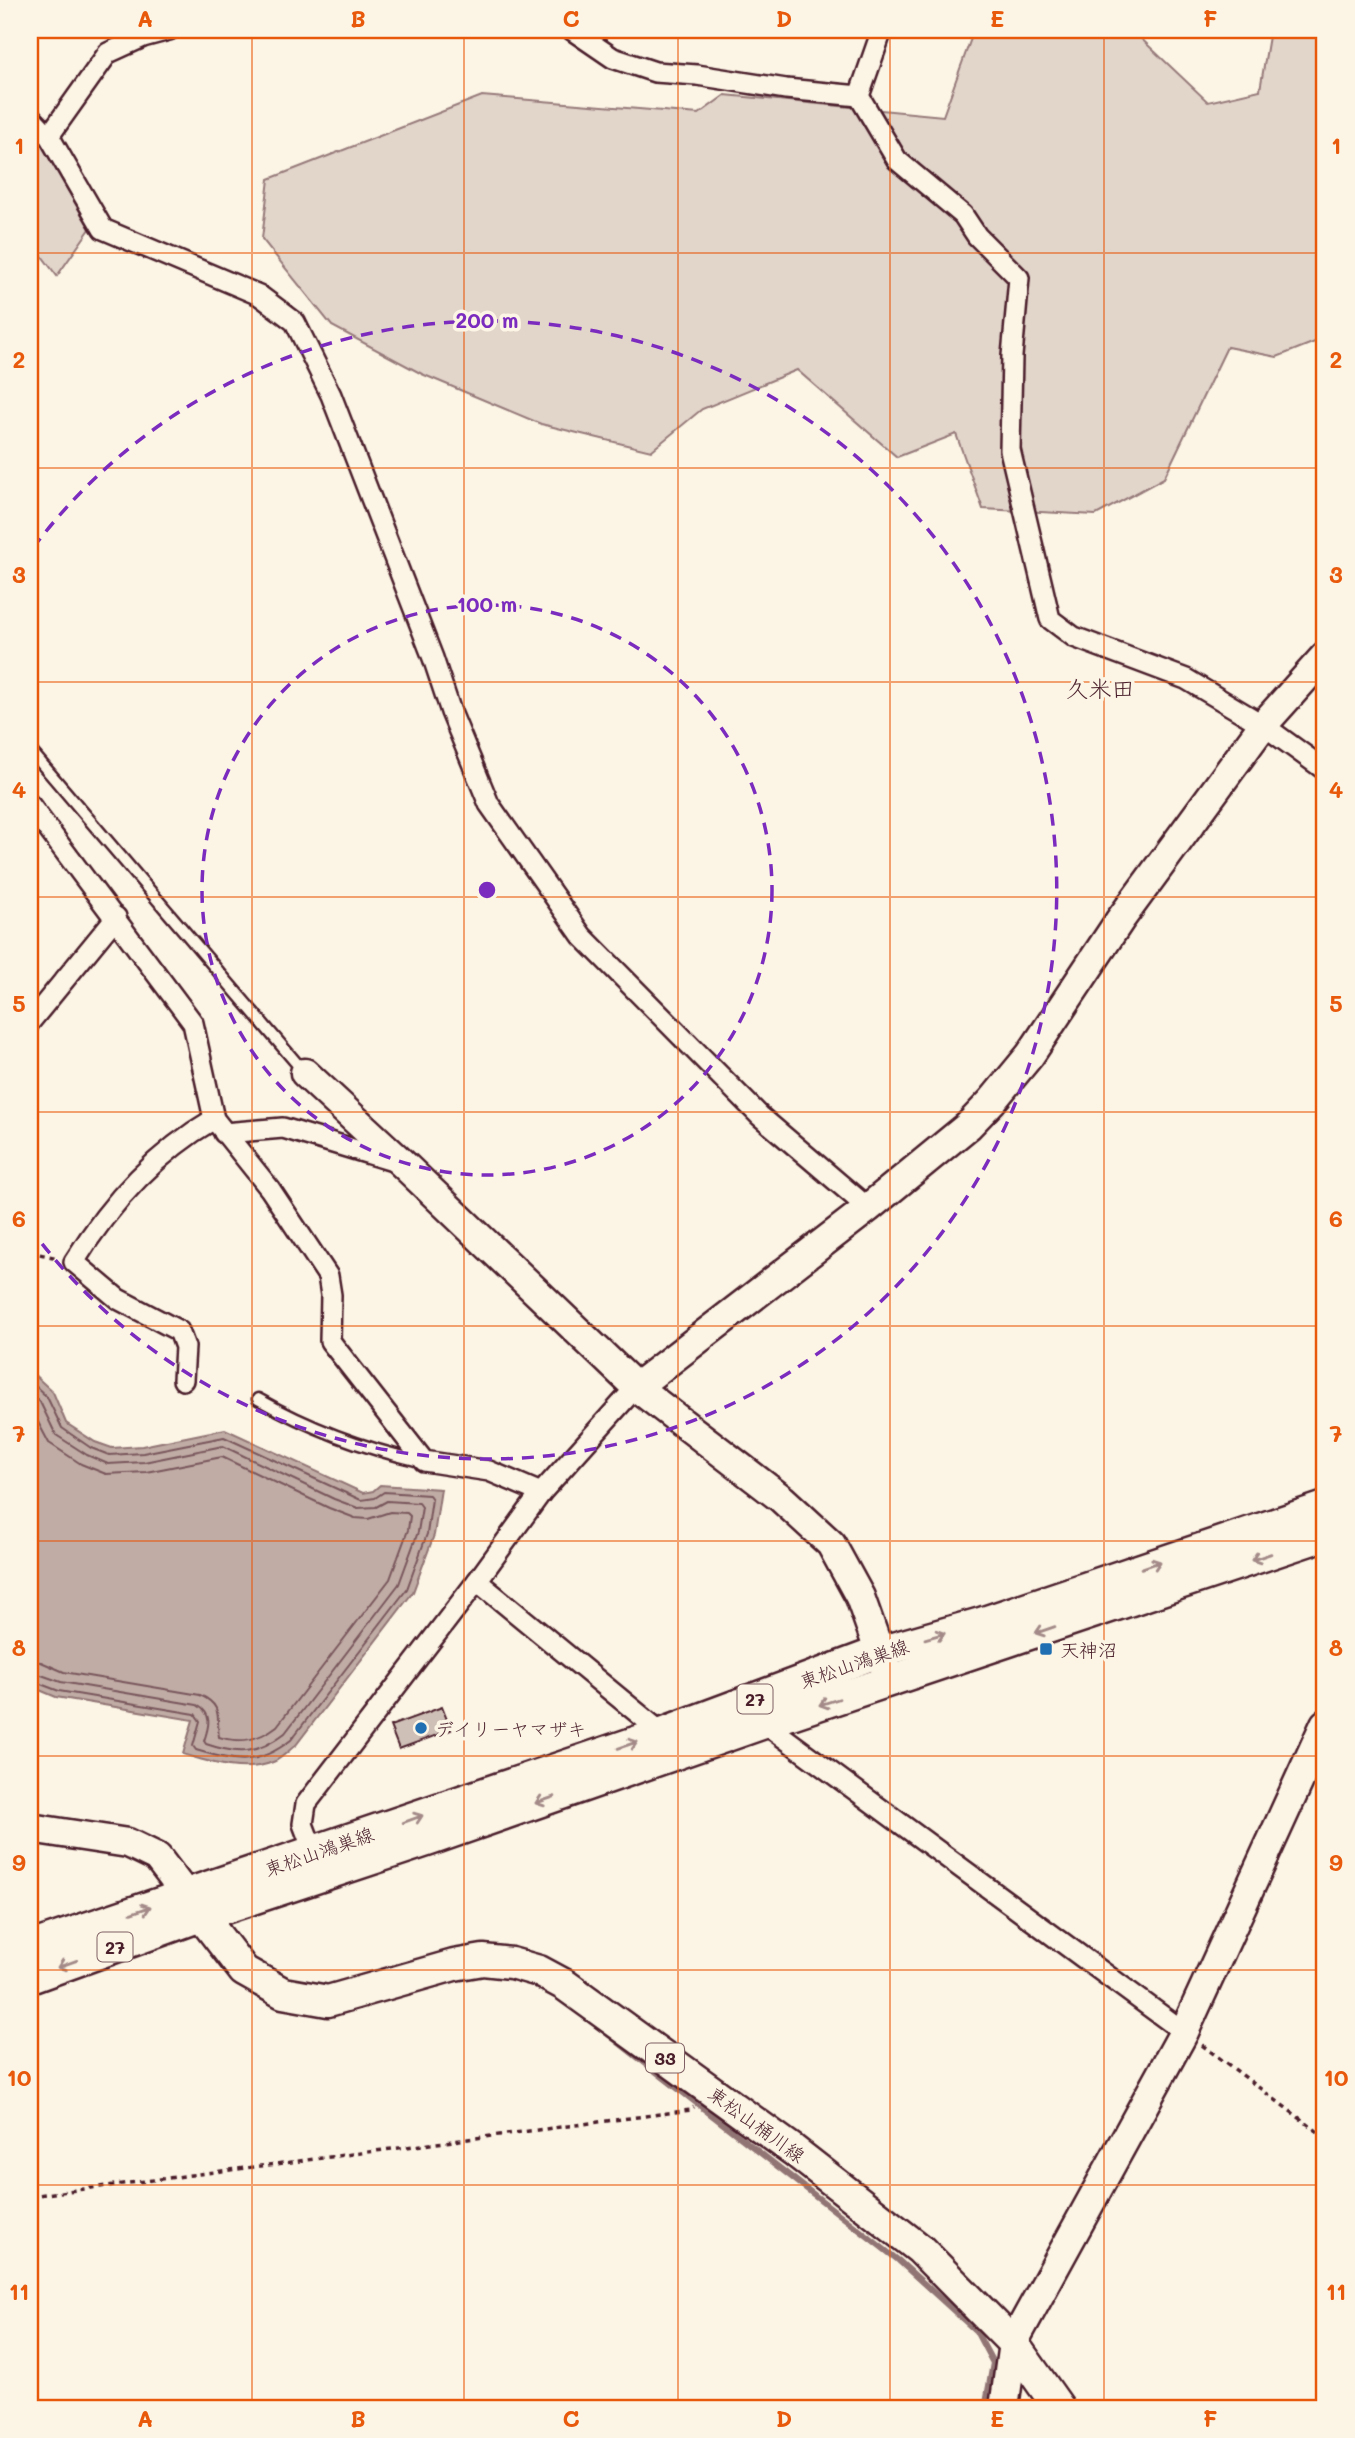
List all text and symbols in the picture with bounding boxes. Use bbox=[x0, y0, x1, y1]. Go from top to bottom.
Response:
text: A bbox=[137, 3, 153, 33]
text: B bbox=[350, 3, 366, 33]
text: C bbox=[562, 3, 580, 33]
text: D bbox=[776, 3, 792, 33]
text: E bbox=[990, 3, 1004, 33]
text: F bbox=[1203, 3, 1217, 33]
text: 1 bbox=[14, 130, 24, 160]
text: 1 bbox=[1331, 130, 1341, 160]
text: 200 m bbox=[456, 306, 518, 333]
text: 2 bbox=[13, 344, 25, 374]
text: 2 bbox=[1330, 344, 1342, 374]
text: 3 bbox=[12, 559, 26, 589]
text: 3 bbox=[1329, 559, 1343, 589]
text: 100 m bbox=[457, 590, 517, 617]
district label: 久米田 bbox=[1066, 673, 1135, 703]
text: 4 bbox=[12, 774, 26, 804]
text: 4 bbox=[1329, 774, 1343, 804]
centre of rings bbox=[475, 878, 499, 902]
text: 5 bbox=[12, 988, 26, 1018]
text: 5 bbox=[1329, 988, 1343, 1018]
text: 6 bbox=[12, 1203, 26, 1233]
text: 6 bbox=[1329, 1203, 1343, 1233]
text: 7 bbox=[13, 1418, 26, 1448]
text: 7 bbox=[1330, 1418, 1343, 1448]
one-way arrow bbox=[1250, 1552, 1272, 1564]
one-way arrow bbox=[1140, 1558, 1162, 1571]
one-way arrow bbox=[1035, 1625, 1057, 1637]
one-way arrow bbox=[924, 1629, 946, 1642]
text: 8 bbox=[12, 1632, 26, 1662]
text: 8 bbox=[1329, 1632, 1343, 1662]
street label: 東松山鴻巣線 bbox=[796, 1633, 912, 1693]
place label: 天神沼 bbox=[1060, 1637, 1117, 1662]
marker: 天神沼 bbox=[1038, 1641, 1054, 1657]
road number: 27 bbox=[738, 1684, 772, 1714]
one-way arrow bbox=[819, 1697, 841, 1709]
place label: デイリーヤマザキ bbox=[435, 1716, 586, 1741]
marker: デイリーヤマザキ bbox=[413, 1720, 429, 1736]
one-way arrow bbox=[617, 1738, 639, 1750]
one-way arrow bbox=[534, 1795, 556, 1807]
one-way arrow bbox=[402, 1812, 424, 1824]
street label: 東松山鴻巣線 bbox=[261, 1821, 377, 1881]
text: 9 bbox=[12, 1847, 26, 1877]
text: 9 bbox=[1329, 1847, 1343, 1877]
one-way arrow bbox=[130, 1903, 152, 1916]
road number: 27 bbox=[97, 1933, 132, 1962]
one-way arrow bbox=[57, 1959, 79, 1971]
road number: 33 bbox=[646, 2044, 684, 2072]
text: 10 bbox=[7, 2062, 32, 2092]
text: 10 bbox=[1324, 2062, 1349, 2092]
street label: 東松山桶川線 bbox=[704, 2080, 810, 2168]
text: 11 bbox=[9, 2276, 29, 2306]
text: 11 bbox=[1326, 2276, 1346, 2306]
text: A bbox=[137, 2403, 153, 2433]
text: B bbox=[350, 2403, 366, 2433]
text: C bbox=[562, 2403, 580, 2433]
text: D bbox=[776, 2403, 792, 2433]
text: E bbox=[990, 2403, 1004, 2433]
text: F bbox=[1203, 2403, 1217, 2433]

